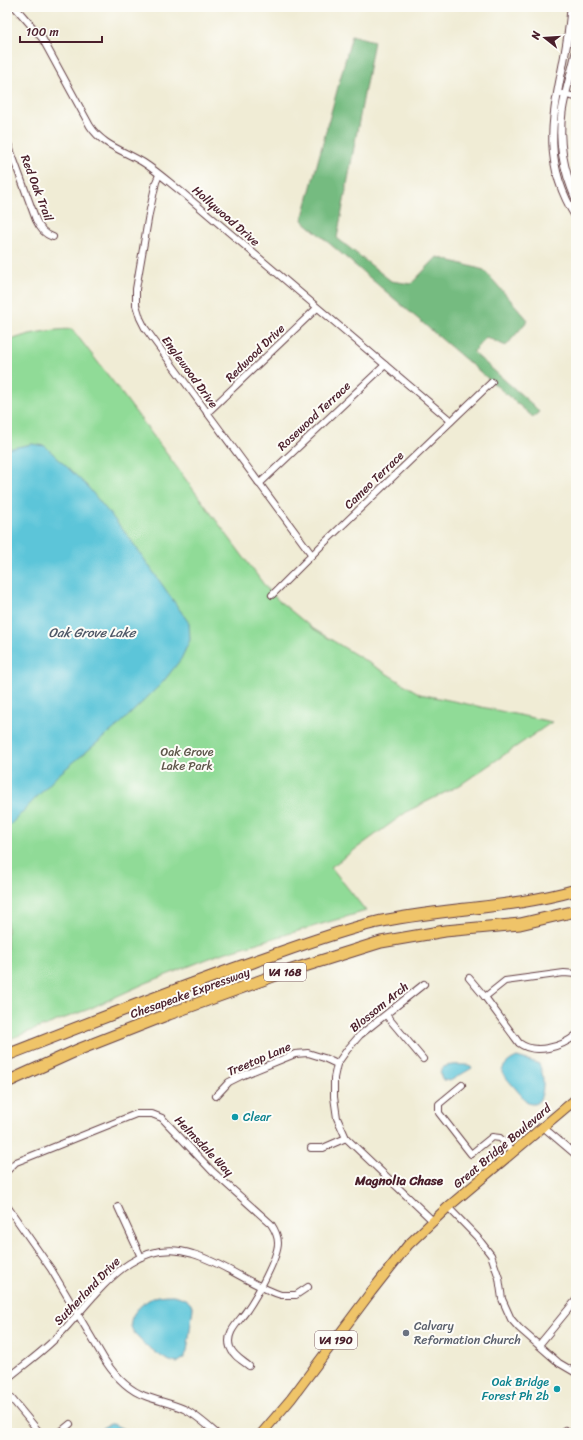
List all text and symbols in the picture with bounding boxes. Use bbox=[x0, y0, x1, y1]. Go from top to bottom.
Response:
scale bar bbox=[20, 18, 102, 44]
north arrow bbox=[525, 18, 565, 58]
text: 100 m bbox=[26, 21, 59, 43]
text: N bbox=[525, 28, 546, 43]
street label: Red Oak Trail bbox=[14, 151, 60, 225]
street label: Hollywood Drive bbox=[187, 180, 265, 252]
street label: Redwood Drive bbox=[220, 318, 290, 388]
street label: Englewood Drive bbox=[156, 331, 224, 413]
street label: Rosewood Terrace bbox=[272, 376, 356, 456]
street label: Cameo Terrace bbox=[339, 445, 410, 515]
water label: Oak Grove Lake bbox=[48, 621, 137, 644]
park label: Oak Grove Lake Park bbox=[160, 741, 214, 777]
street label: Chesapeake Expressway bbox=[127, 961, 254, 1025]
road number: VA 168 bbox=[264, 963, 306, 981]
street label: Blossom Arch bbox=[344, 976, 414, 1038]
street label: Treetop Lane bbox=[224, 1036, 294, 1082]
street label: Great Bridge Boulevard bbox=[448, 1098, 557, 1194]
place label: Clear bbox=[243, 1106, 272, 1128]
street label: Helmsdale Way bbox=[169, 1110, 240, 1182]
marker: Clear bbox=[230, 1112, 240, 1122]
district label: Magnolia Chase bbox=[354, 1169, 444, 1192]
street label: Sutherland Drive bbox=[48, 1251, 126, 1331]
place label: Calvary Reformation Church bbox=[414, 1315, 521, 1351]
marker: Calvary Reformation Church bbox=[401, 1328, 411, 1338]
road number: VA 190 bbox=[315, 1331, 357, 1349]
place label: Oak Bridge Forest Ph 2b bbox=[482, 1371, 550, 1407]
marker: Oak Bridge Forest Ph 2b bbox=[552, 1384, 562, 1394]

